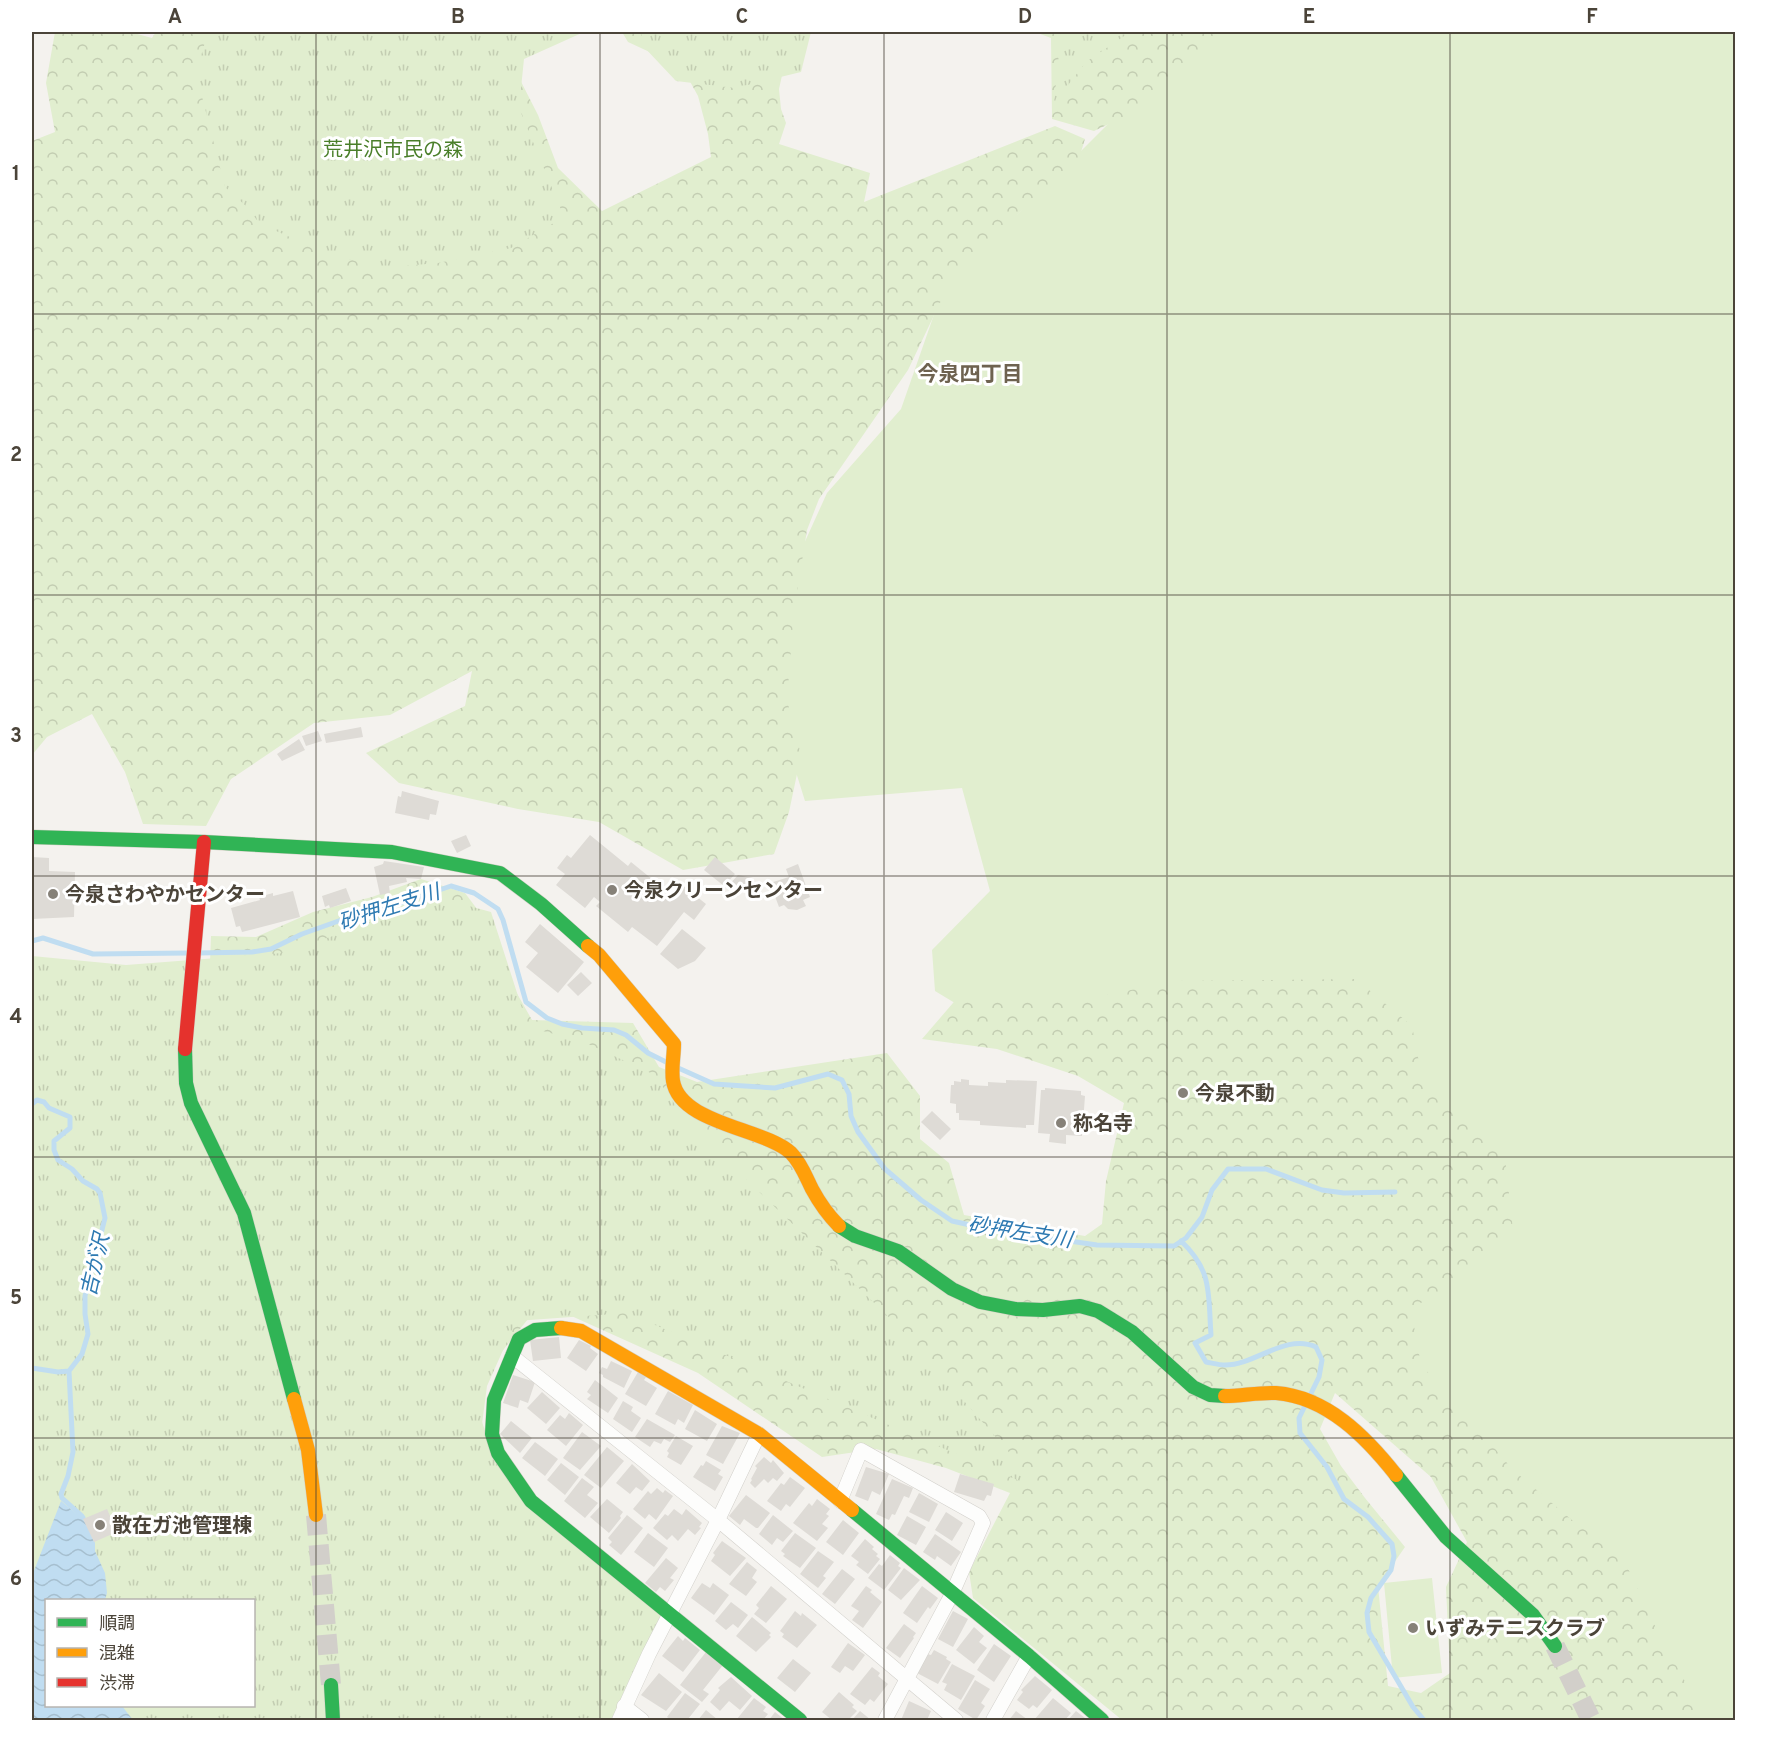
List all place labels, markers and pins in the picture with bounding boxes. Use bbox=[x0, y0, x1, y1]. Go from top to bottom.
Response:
place label: 今泉クリーンセンター bbox=[624, 879, 823, 905]
place label: 今泉さわやかセンター bbox=[65, 883, 265, 909]
marker: 今泉クリーンセンター bbox=[605, 883, 619, 897]
marker: 今泉さわやかセンター bbox=[46, 887, 60, 901]
place label: 今泉不動 bbox=[1195, 1082, 1275, 1108]
marker: 今泉不動 bbox=[1176, 1086, 1190, 1100]
place label: 称名寺 bbox=[1073, 1112, 1133, 1138]
marker: 称名寺 bbox=[1054, 1116, 1068, 1130]
place label: 散在ガ池管理棟 bbox=[112, 1514, 252, 1540]
marker: 散在ガ池管理棟 bbox=[93, 1518, 107, 1532]
place label: いずみテニスクラブ bbox=[1425, 1617, 1605, 1643]
marker: いずみテニスクラブ bbox=[1406, 1621, 1420, 1635]

